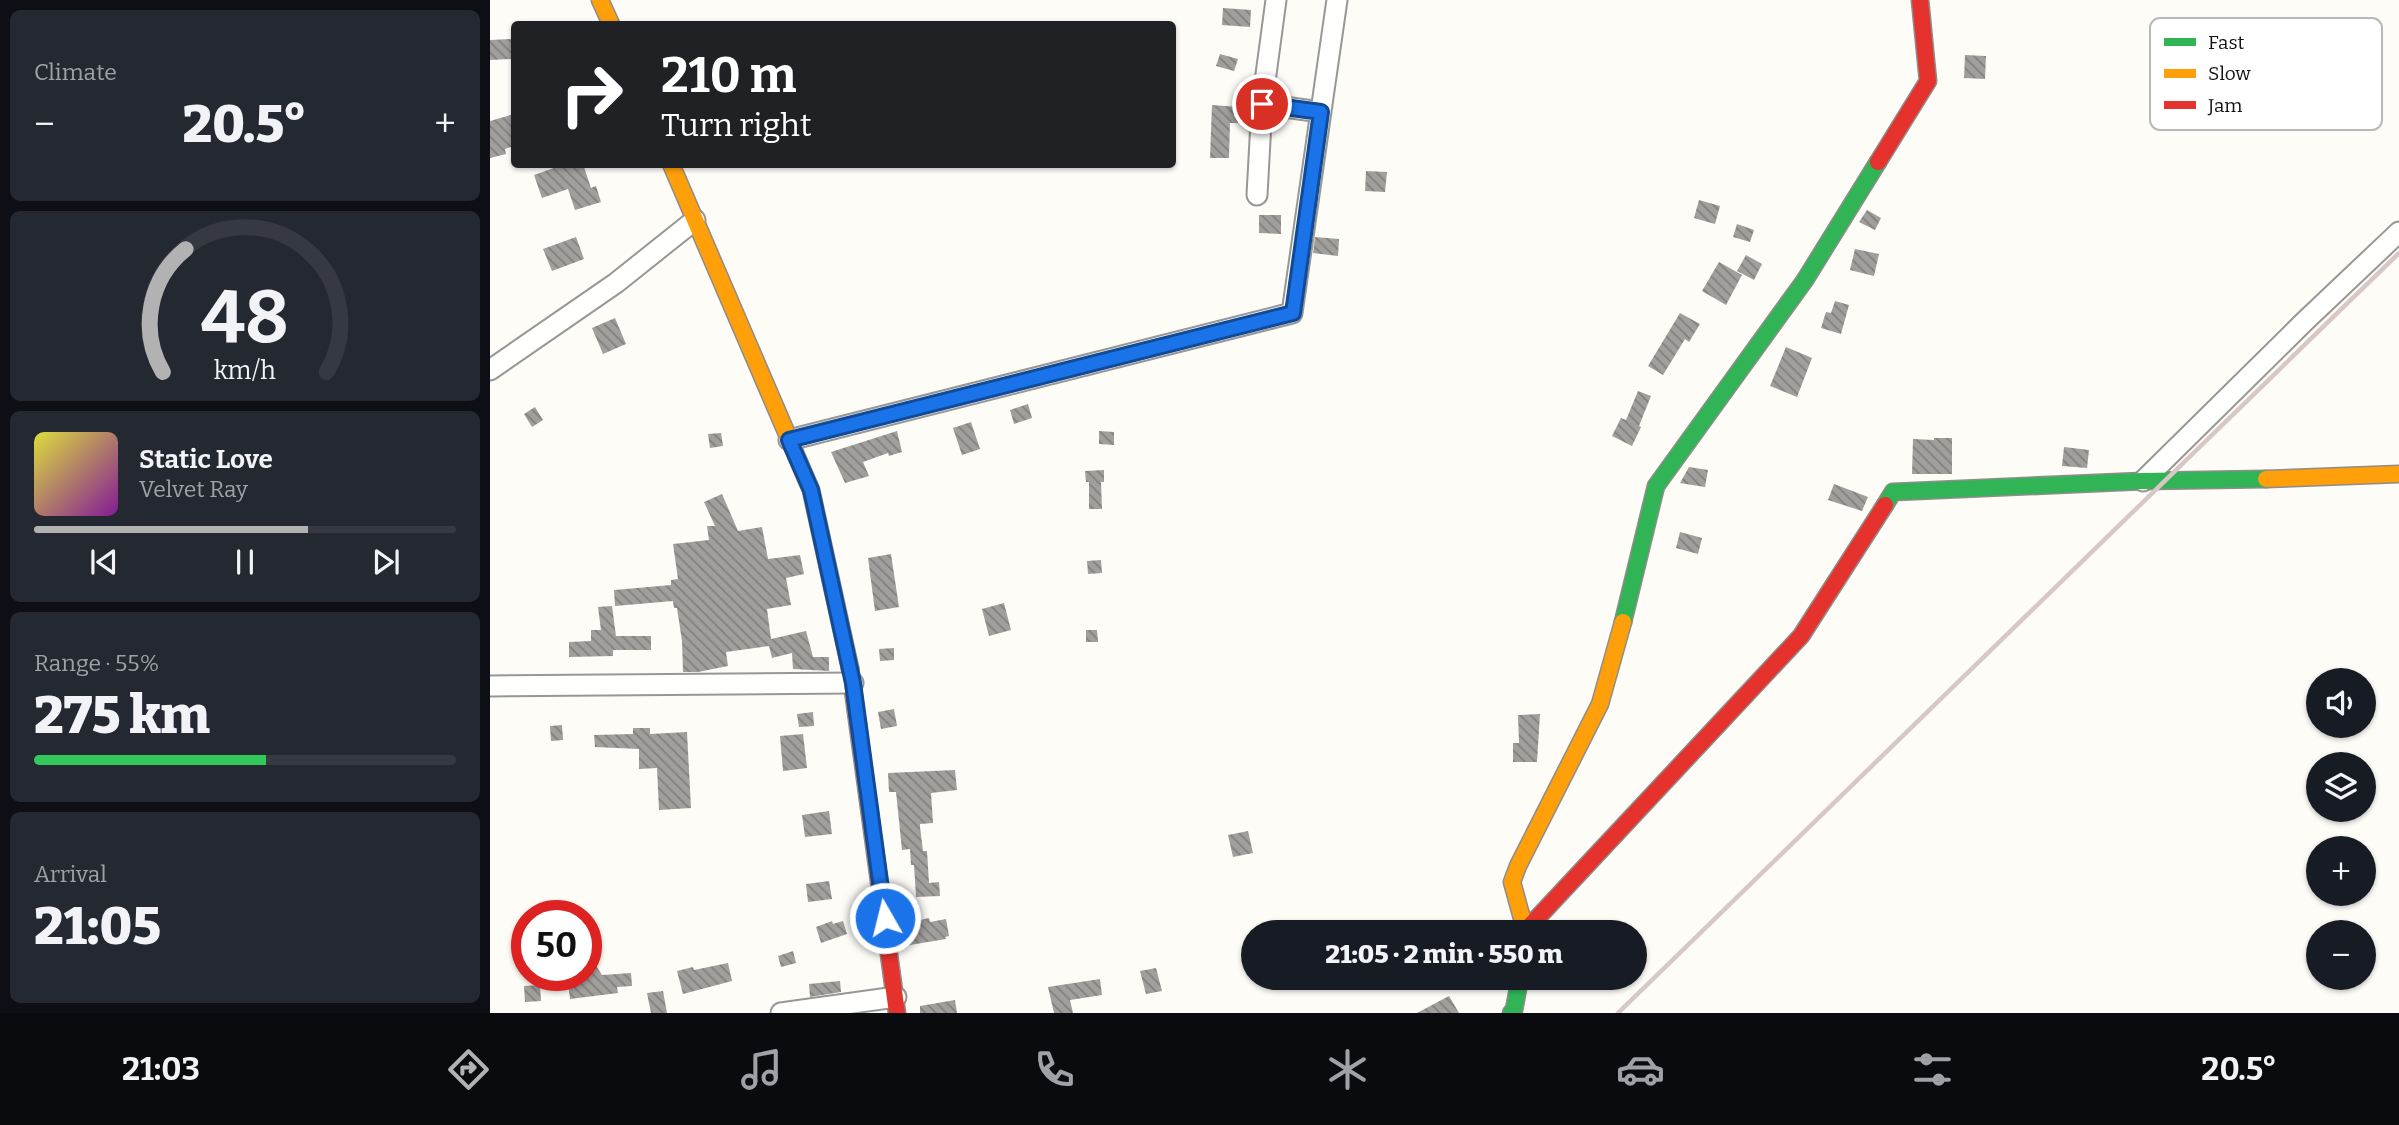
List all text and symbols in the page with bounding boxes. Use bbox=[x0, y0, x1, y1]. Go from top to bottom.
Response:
legend bbox=[2150, 18, 2382, 130]
text: Fast bbox=[2208, 31, 2245, 54]
text: 210 m bbox=[661, 46, 796, 105]
icon: right bbox=[546, 49, 637, 140]
text: Climate bbox=[34, 58, 117, 86]
text: Slow bbox=[2208, 62, 2251, 85]
pin bbox=[1232, 74, 1292, 134]
icon: arrive bbox=[1243, 85, 1281, 123]
text: 20.5° bbox=[182, 93, 307, 156]
text: Jam bbox=[2207, 94, 2242, 117]
text: − bbox=[34, 101, 55, 147]
text: + bbox=[434, 101, 456, 147]
text: Turn right bbox=[661, 106, 812, 144]
text: 48 bbox=[201, 274, 289, 361]
text: km/h bbox=[214, 356, 276, 386]
text: Static Love bbox=[139, 444, 273, 475]
text: Velvet Ray bbox=[139, 475, 248, 503]
icon: previous bbox=[85, 543, 123, 581]
icon: pause bbox=[226, 543, 264, 581]
icon: next bbox=[367, 543, 405, 581]
text: Range · 55% bbox=[34, 649, 159, 677]
map controls bbox=[2306, 668, 2376, 990]
button: sound bbox=[2306, 668, 2376, 738]
text: 275 km bbox=[34, 684, 210, 747]
button: layers bbox=[2306, 752, 2376, 822]
button: + bbox=[2306, 836, 2376, 906]
text: Arrival bbox=[34, 860, 107, 888]
position arrow bbox=[848, 881, 922, 955]
text: 21:05 bbox=[34, 895, 161, 958]
speed limit sign: 50 bbox=[511, 900, 602, 991]
button: − bbox=[2306, 920, 2376, 990]
text: 21:05 · 2 min · 550 m bbox=[1325, 939, 1563, 970]
icon: directions bbox=[444, 1045, 493, 1094]
icon: music bbox=[737, 1045, 786, 1094]
icon: phone bbox=[1030, 1045, 1079, 1094]
icon: climate bbox=[1323, 1045, 1372, 1094]
icon: car bbox=[1616, 1045, 1665, 1094]
icon: filters bbox=[1908, 1045, 1957, 1094]
text: 21:03 bbox=[122, 1050, 200, 1088]
text: 20.5° bbox=[2201, 1050, 2277, 1088]

